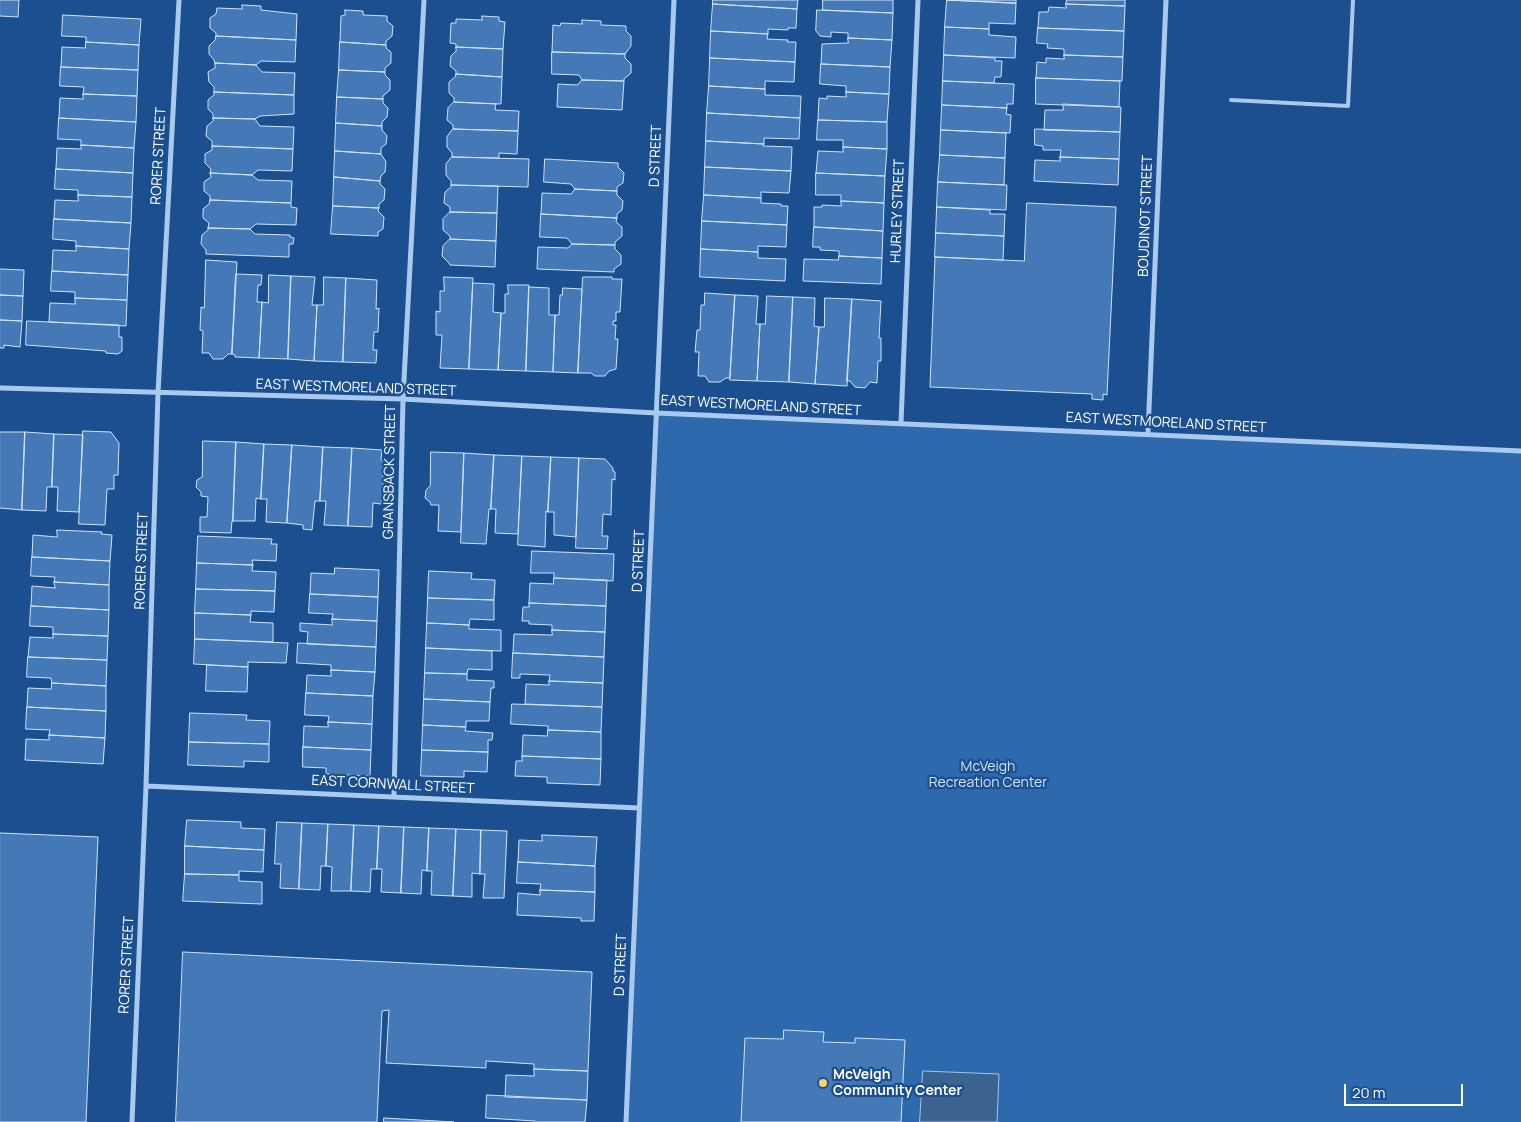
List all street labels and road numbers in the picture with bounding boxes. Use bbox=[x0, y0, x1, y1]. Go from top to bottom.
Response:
street label: RORER STREET bbox=[148, 107, 170, 205]
street label: D STREET bbox=[647, 125, 665, 187]
street label: BOUDINOT STREET bbox=[1135, 155, 1157, 277]
street label: HURLEY STREET bbox=[888, 159, 908, 263]
street label: EAST WESTMORELAND STREET bbox=[255, 376, 457, 400]
street label: EAST WESTMORELAND STREET bbox=[660, 392, 862, 420]
street label: GRANSBACK STREET bbox=[380, 405, 400, 539]
street label: EAST WESTMORELAND STREET bbox=[1065, 409, 1267, 437]
street label: RORER STREET bbox=[132, 512, 152, 610]
street label: D STREET bbox=[630, 530, 648, 592]
street label: EAST CORNWALL STREET bbox=[311, 772, 475, 798]
street label: RORER STREET bbox=[116, 916, 138, 1014]
street label: D STREET bbox=[612, 934, 630, 996]

